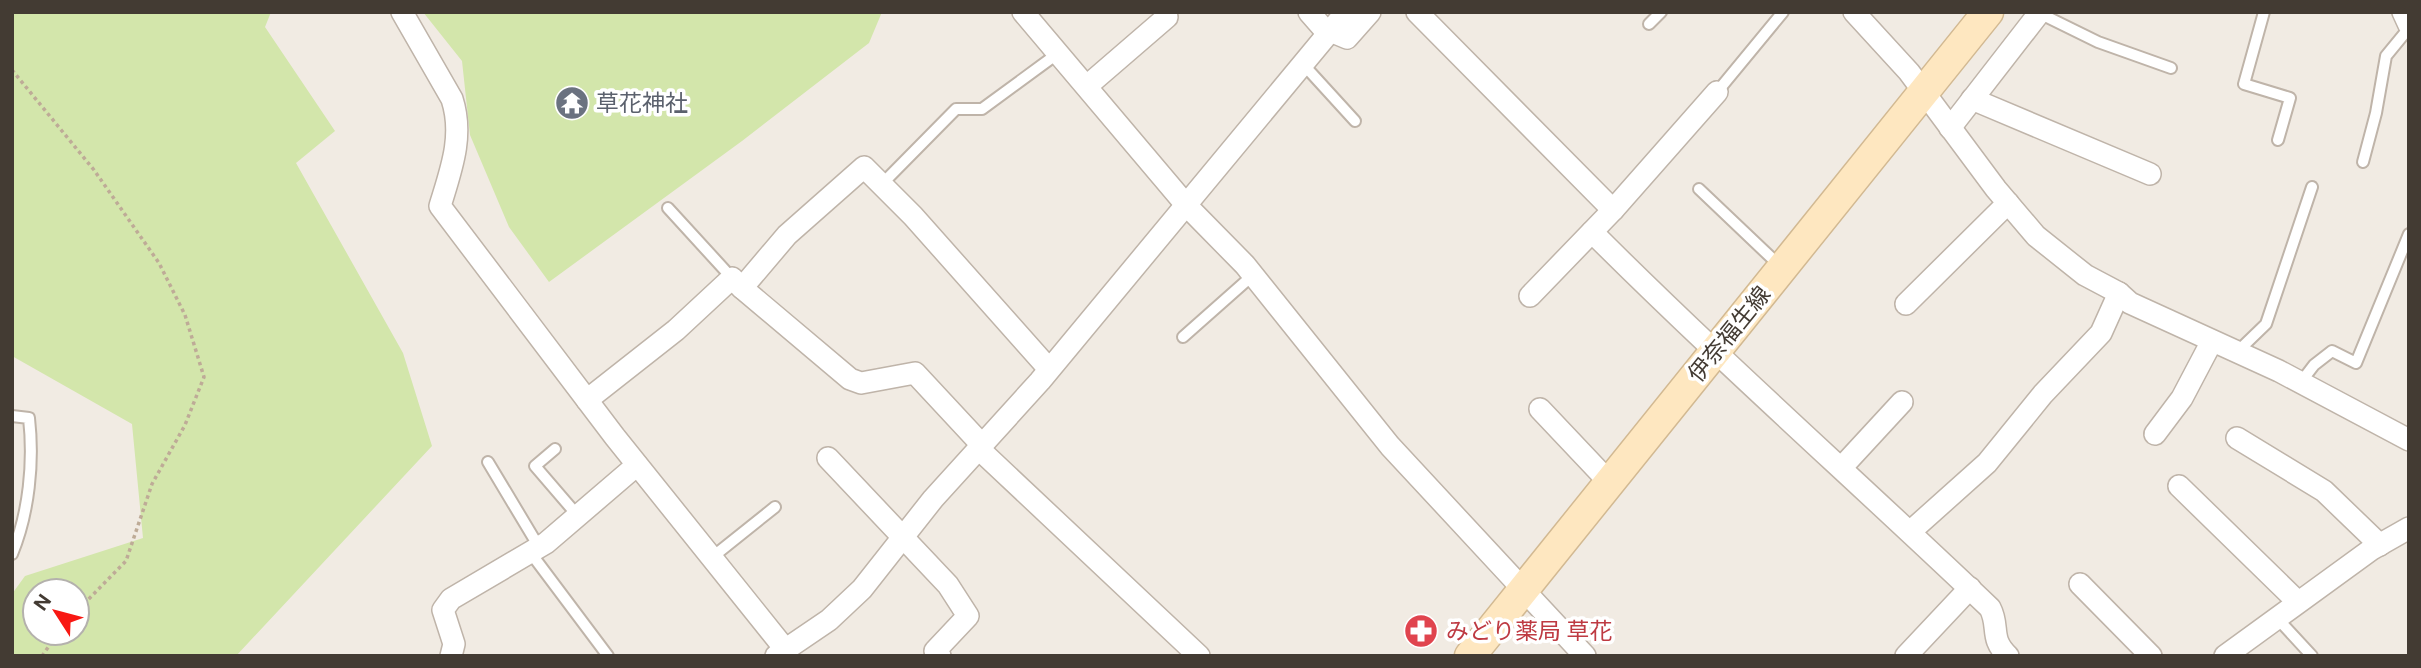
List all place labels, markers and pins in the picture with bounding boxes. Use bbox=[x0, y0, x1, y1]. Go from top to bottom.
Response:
temple icon: 草花神社 bbox=[553, 84, 591, 122]
place label: 草花神社 bbox=[596, 89, 688, 116]
pharmacy icon: みどり薬局 草花 bbox=[1402, 612, 1440, 650]
place label: みどり薬局 草花 bbox=[1446, 617, 1613, 644]

